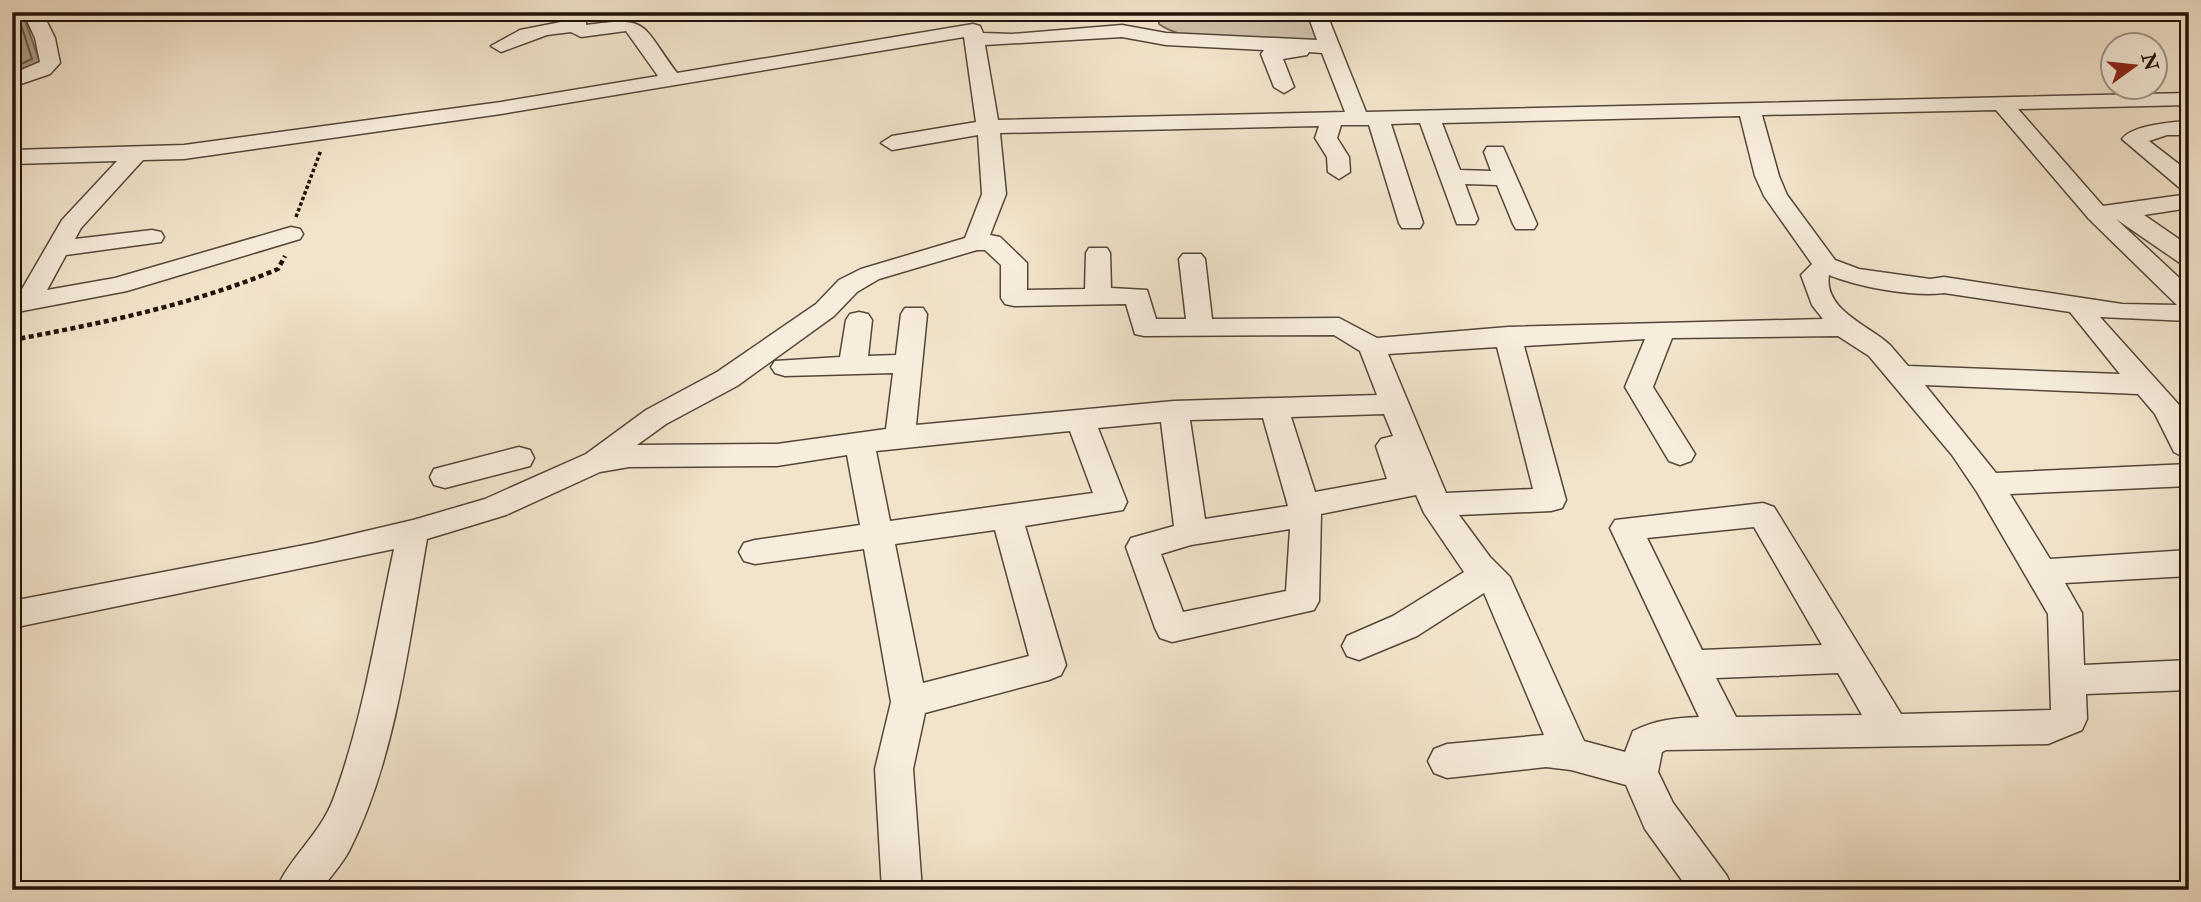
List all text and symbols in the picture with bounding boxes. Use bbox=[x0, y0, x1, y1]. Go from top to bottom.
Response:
north arrow bbox=[2100, 32, 2170, 102]
text: N bbox=[2135, 50, 2164, 74]

